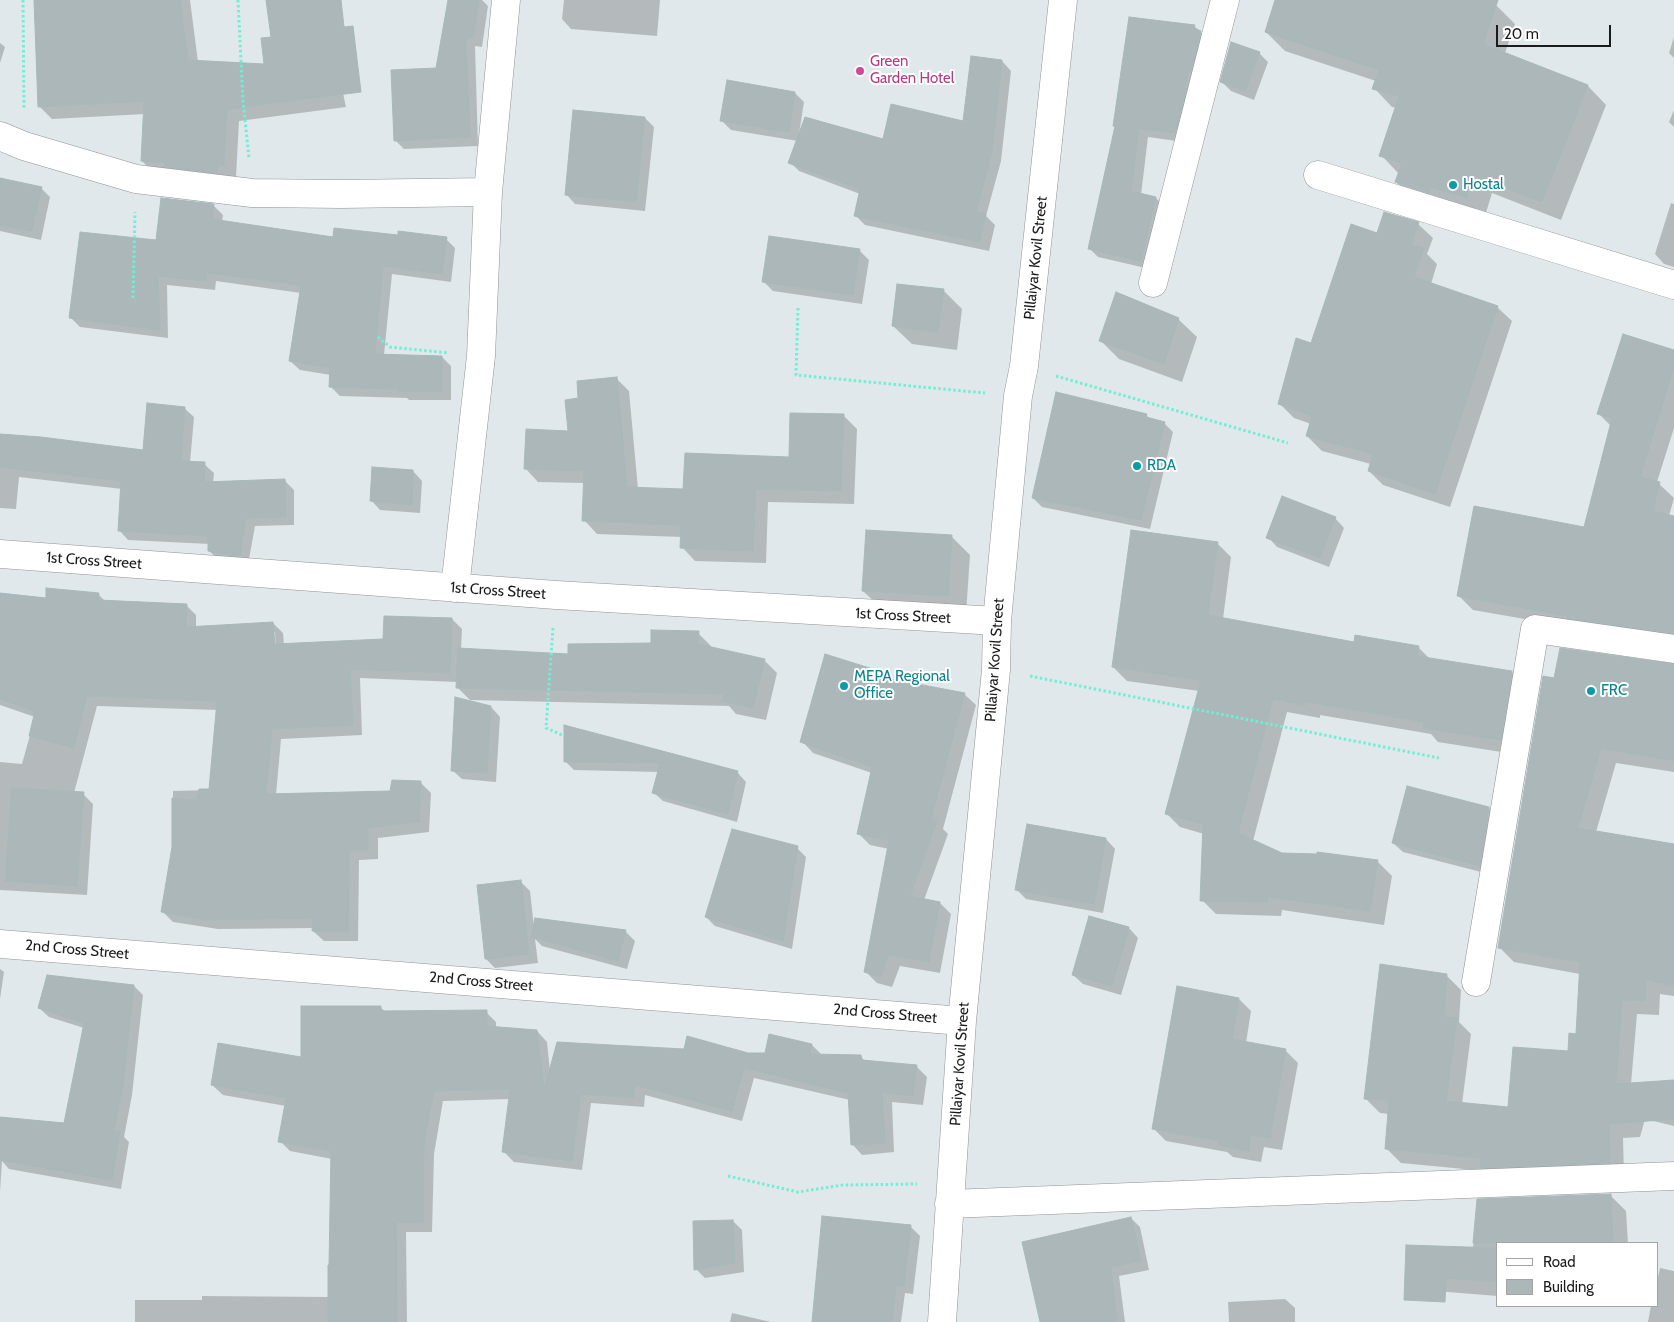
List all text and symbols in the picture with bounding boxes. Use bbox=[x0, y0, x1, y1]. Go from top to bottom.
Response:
scale bar bbox=[1499, 15, 1614, 47]
text: 20 m bbox=[1504, 25, 1539, 43]
place label: Green Garden Hotel bbox=[870, 53, 954, 88]
marker: Green Garden Hotel bbox=[854, 65, 866, 77]
place label: Hostal bbox=[1463, 176, 1504, 194]
marker: Hostal bbox=[1447, 179, 1459, 191]
street label: Pillaiyar Kovil Street bbox=[1021, 195, 1051, 321]
place label: RDA bbox=[1147, 457, 1176, 475]
marker: RDA bbox=[1131, 460, 1143, 472]
street label: 1st Cross Street bbox=[46, 549, 142, 573]
street label: 1st Cross Street bbox=[450, 579, 546, 603]
street label: Pillaiyar Kovil Street bbox=[982, 597, 1008, 723]
street label: 1st Cross Street bbox=[855, 605, 951, 627]
place label: MEPA Regional Office bbox=[854, 668, 950, 703]
marker: MEPA Regional Office bbox=[838, 680, 850, 692]
place label: FRC bbox=[1601, 682, 1627, 700]
marker: FRC bbox=[1585, 685, 1597, 697]
street label: 2nd Cross Street bbox=[24, 936, 130, 964]
street label: 2nd Cross Street bbox=[428, 968, 534, 996]
street label: 2nd Cross Street bbox=[832, 1000, 938, 1028]
street label: Pillaiyar Kovil Street bbox=[947, 1001, 973, 1127]
legend bbox=[1496, 1242, 1659, 1307]
text: Road bbox=[1543, 1253, 1576, 1271]
text: Building bbox=[1543, 1278, 1594, 1296]

